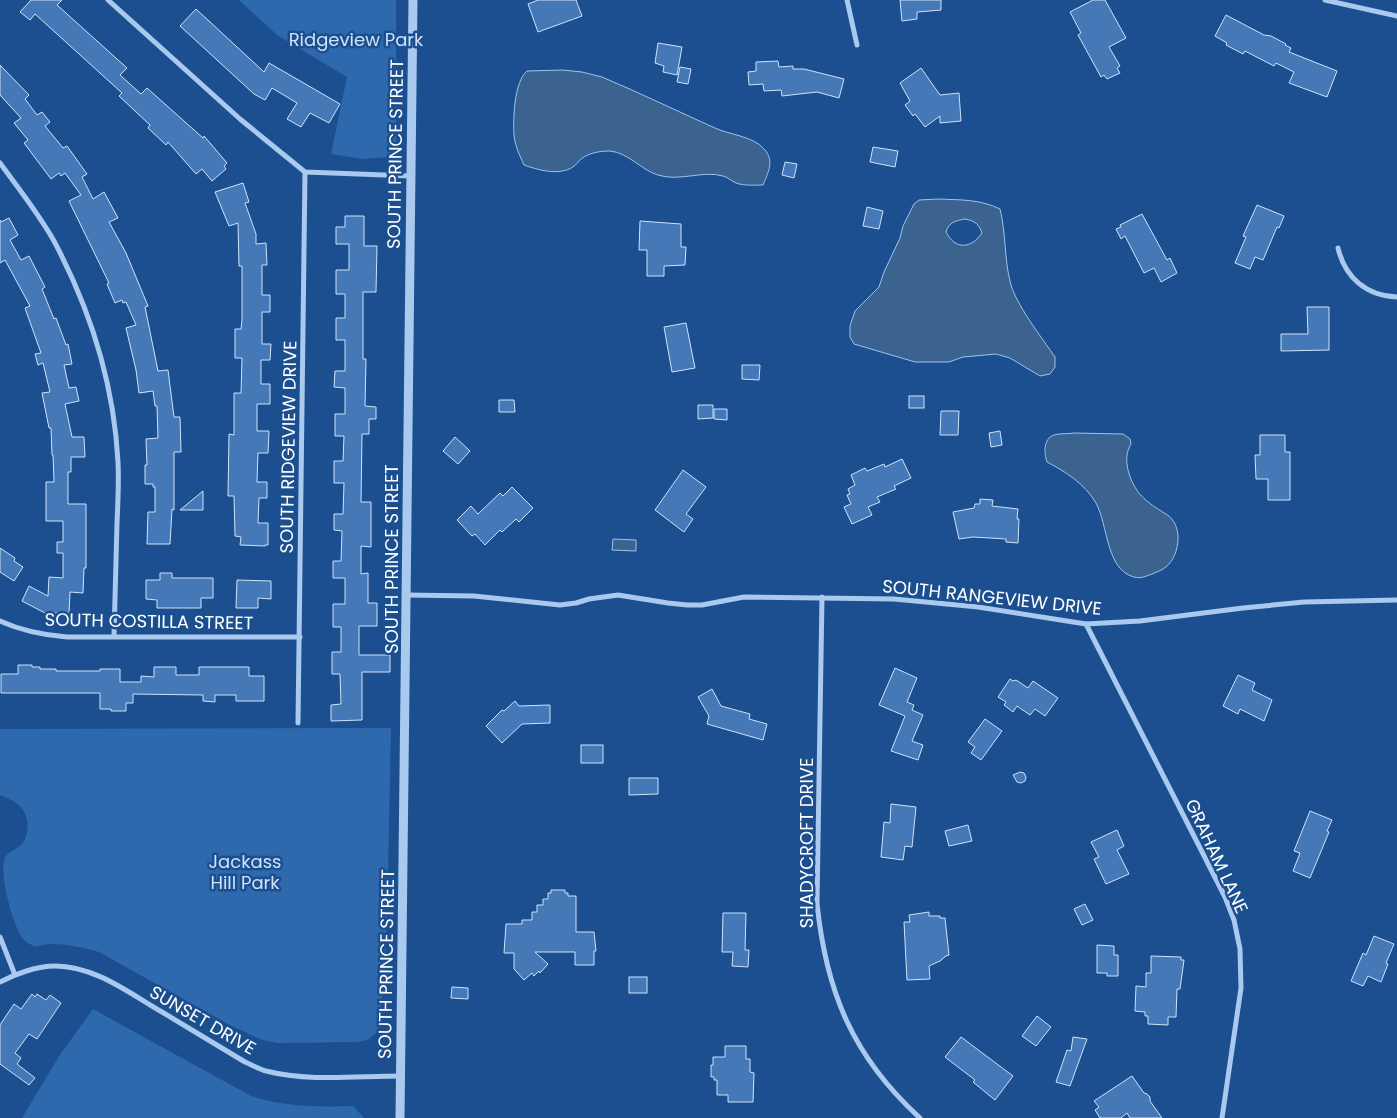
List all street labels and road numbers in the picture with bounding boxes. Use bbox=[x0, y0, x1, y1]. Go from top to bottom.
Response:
street label: SOUTH PRINCE STREET bbox=[381, 59, 409, 249]
street label: SOUTH RIDGEVIEW DRIVE bbox=[274, 340, 302, 554]
street label: SOUTH PRINCE STREET bbox=[379, 464, 404, 654]
street label: SOUTH RANGEVIEW DRIVE bbox=[881, 573, 1103, 621]
street label: SOUTH COSTILLA STREET bbox=[45, 607, 254, 635]
street label: SHADYCROFT DRIVE bbox=[794, 758, 819, 928]
street label: GRAHAM LANE bbox=[1180, 795, 1254, 917]
street label: SOUTH PRINCE STREET bbox=[372, 869, 400, 1059]
street label: SUNSET DRIVE bbox=[145, 979, 261, 1061]

